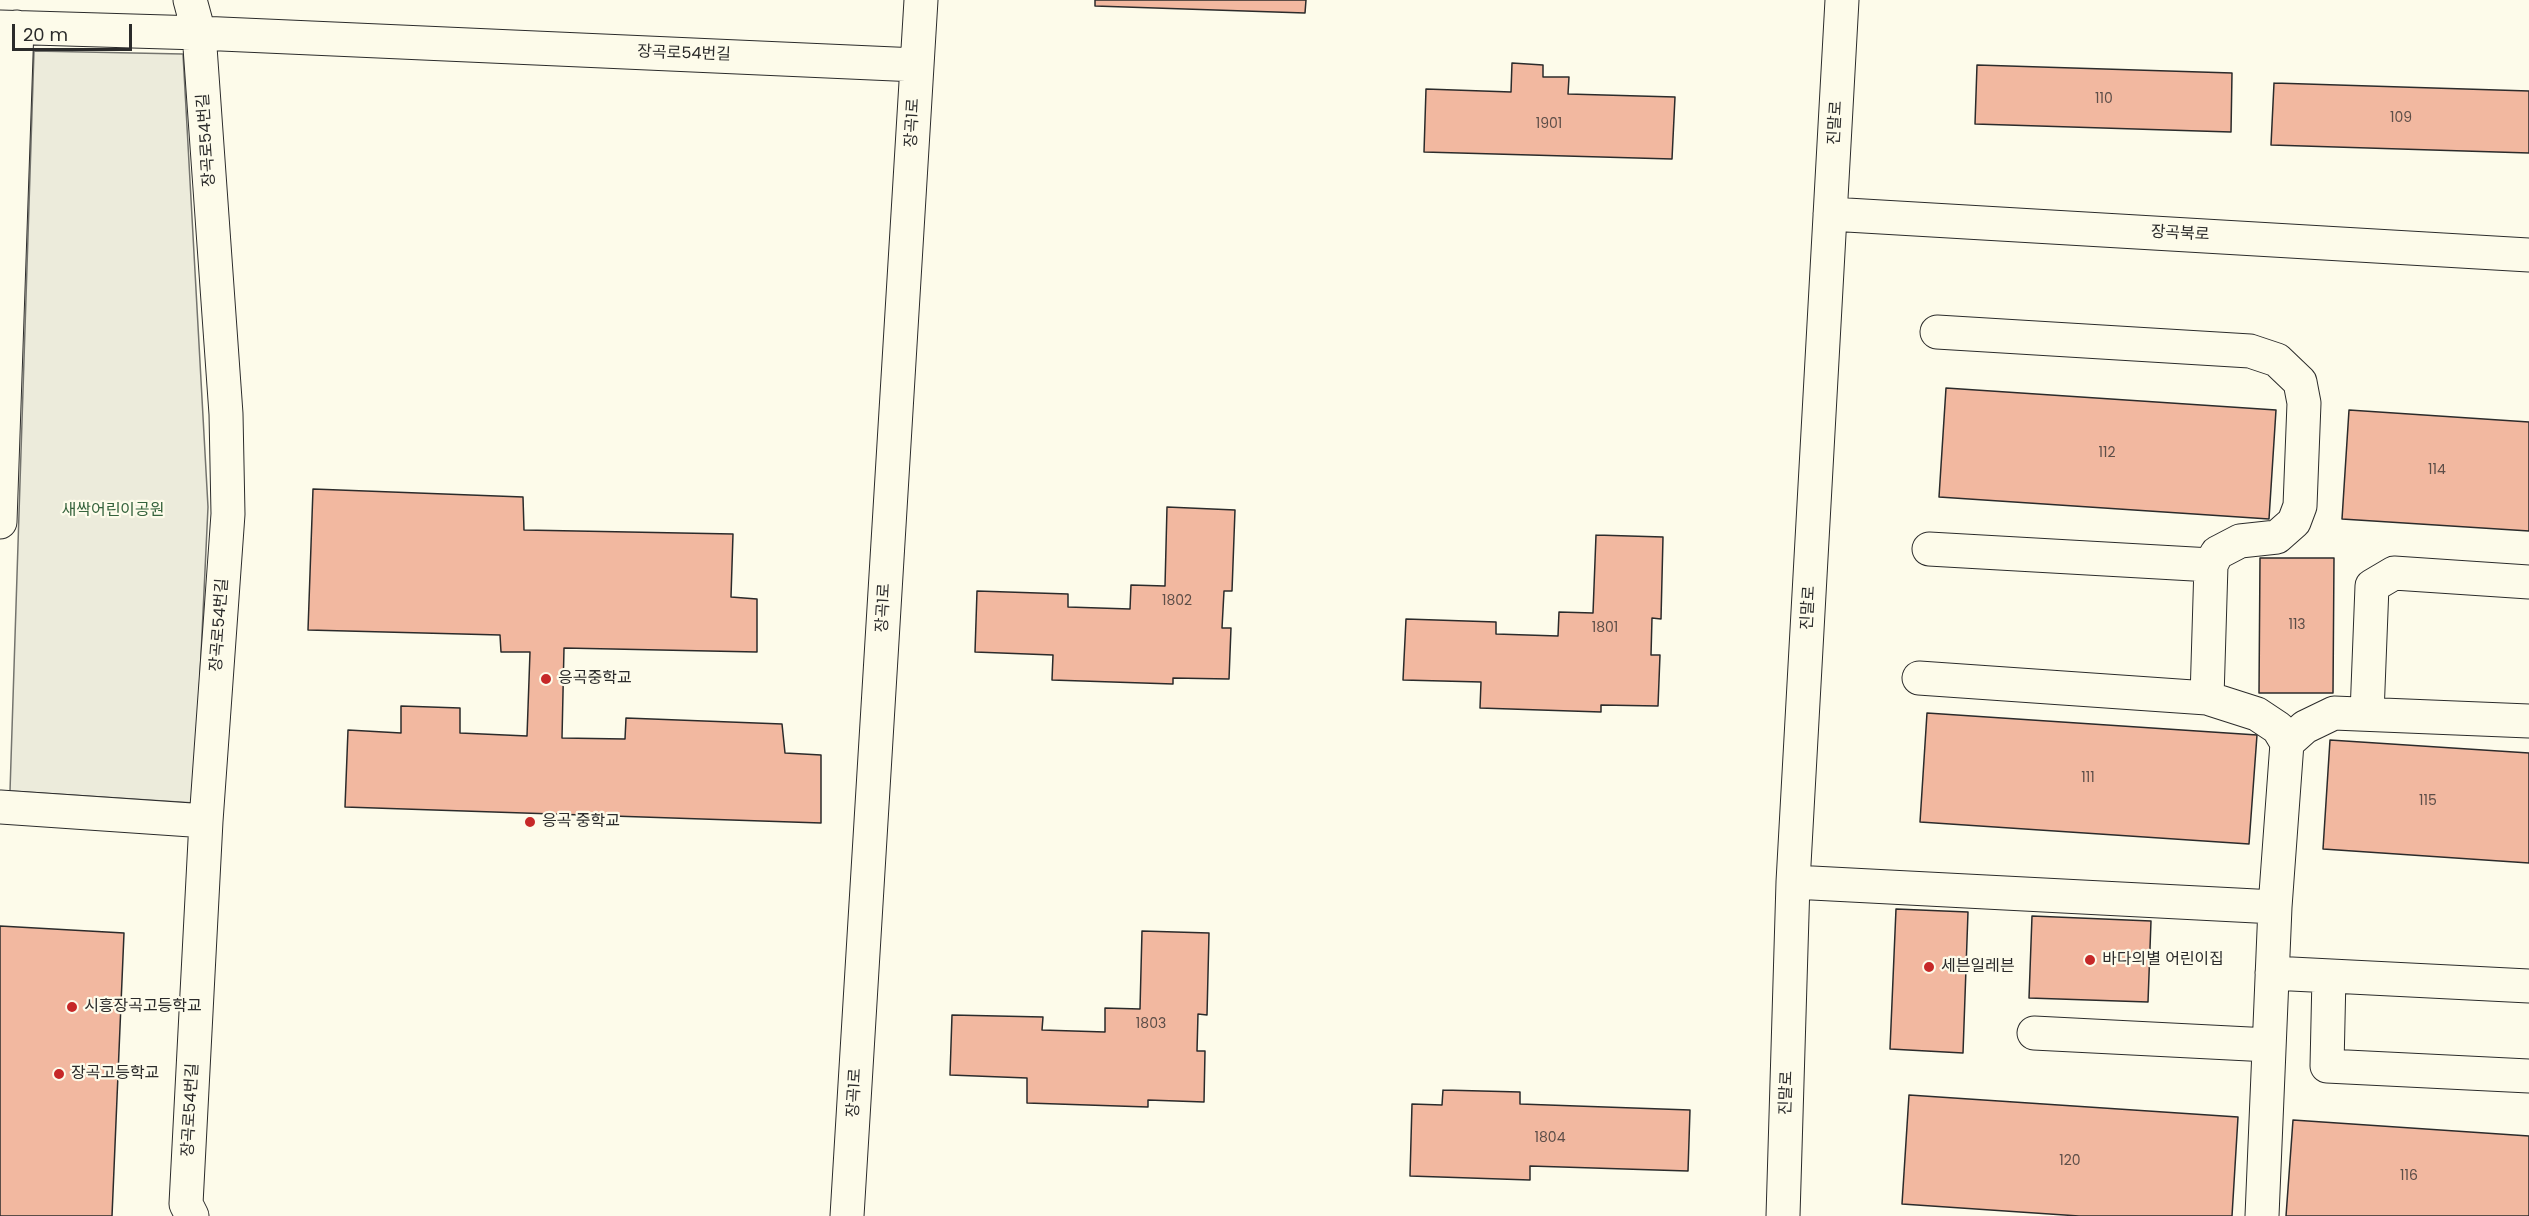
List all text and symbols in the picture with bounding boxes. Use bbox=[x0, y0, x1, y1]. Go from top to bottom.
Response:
scale bar bbox=[15, 12, 135, 50]
text: 20 m bbox=[23, 22, 68, 47]
street label: 장곡로54번길 bbox=[637, 43, 731, 65]
house number: 110 bbox=[2095, 91, 2113, 107]
street label: 장곡로54번길 bbox=[194, 93, 220, 187]
street label: 장곡1로 bbox=[902, 98, 924, 148]
street label: 진말로 bbox=[1825, 100, 1847, 146]
house number: 109 bbox=[2390, 110, 2412, 126]
house number: 1901 bbox=[1536, 116, 1562, 132]
street label: 장곡북로 bbox=[2150, 223, 2210, 245]
house number: 112 bbox=[2098, 445, 2116, 461]
house number: 114 bbox=[2428, 462, 2446, 478]
park label: 새싹어린이공원 bbox=[61, 501, 165, 521]
street label: 장곡로54번길 bbox=[207, 578, 233, 672]
street label: 장곡1로 bbox=[873, 583, 895, 633]
street label: 진말로 bbox=[1798, 585, 1820, 631]
house number: 1802 bbox=[1162, 593, 1192, 609]
house number: 113 bbox=[2288, 617, 2306, 633]
house number: 1801 bbox=[1592, 620, 1618, 636]
place label: 응곡중학교 bbox=[558, 669, 632, 689]
marker: 응곡중학교 bbox=[539, 672, 553, 686]
house number: 111 bbox=[2081, 770, 2095, 786]
house number: 115 bbox=[2419, 793, 2437, 809]
place label: 응곡 중학교 bbox=[542, 812, 620, 832]
marker: 응곡 중학교 bbox=[523, 815, 537, 829]
place label: 바다의별 어린이집 bbox=[2102, 950, 2224, 970]
marker: 바다의별 어린이집 bbox=[2083, 953, 2097, 967]
place label: 세븐일레븐 bbox=[1941, 957, 2015, 977]
marker: 세븐일레븐 bbox=[1922, 960, 1936, 974]
place label: 시흥장곡고등학교 bbox=[84, 997, 202, 1017]
marker: 시흥장곡고등학교 bbox=[65, 1000, 79, 1014]
house number: 1803 bbox=[1136, 1016, 1166, 1032]
street label: 장곡로54번길 bbox=[179, 1063, 203, 1157]
place label: 장곡고등학교 bbox=[71, 1064, 159, 1084]
marker: 장곡고등학교 bbox=[52, 1067, 66, 1081]
street label: 장곡1로 bbox=[844, 1068, 866, 1118]
street label: 진말로 bbox=[1777, 1071, 1797, 1115]
house number: 1804 bbox=[1535, 1130, 1565, 1146]
house number: 120 bbox=[2059, 1153, 2081, 1169]
house number: 116 bbox=[2400, 1168, 2418, 1184]

